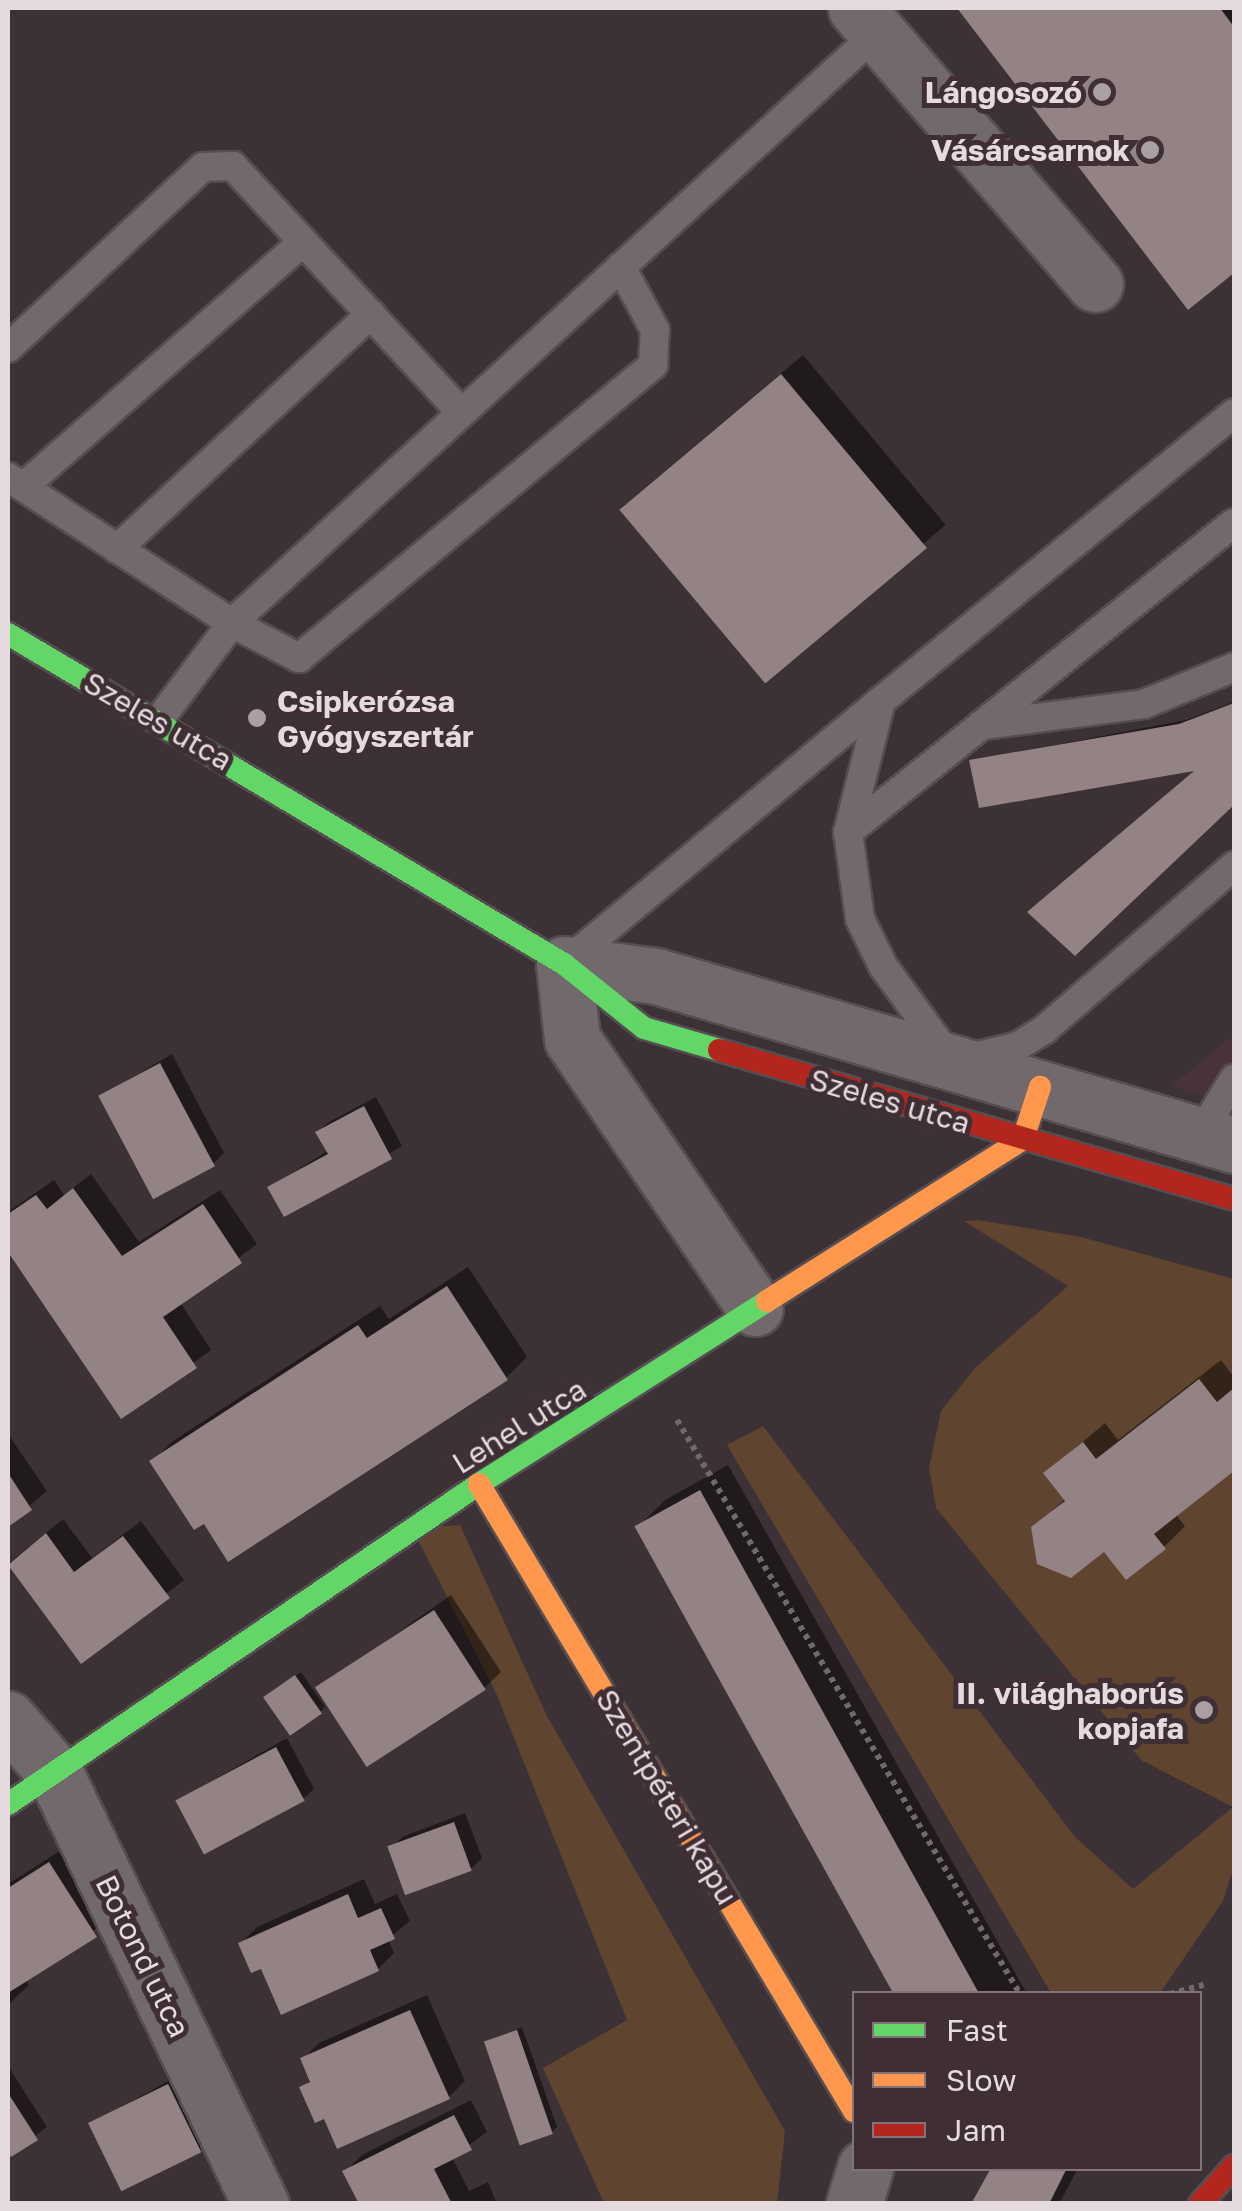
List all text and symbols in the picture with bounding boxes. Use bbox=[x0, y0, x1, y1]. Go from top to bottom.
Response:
place label: Lángosozó bbox=[925, 74, 1082, 110]
marker: Lángosozó bbox=[1091, 81, 1113, 103]
place label: Vásárcsarnok bbox=[931, 132, 1130, 168]
marker: Vásárcsarnok bbox=[1139, 139, 1161, 161]
street label: Szeles utca bbox=[77, 664, 239, 778]
place label: Csipkerózsa Gyógyszertár bbox=[277, 683, 474, 754]
marker: Csipkerózsa Gyógyszertár bbox=[246, 707, 268, 729]
street label: Szeles utca bbox=[806, 1061, 974, 1141]
street label: Lehel utca bbox=[446, 1371, 592, 1481]
place label: II. világhaborús kopjafa bbox=[956, 1675, 1184, 1746]
street label: Szentpéteri kapu bbox=[589, 1683, 745, 1911]
marker: II. világhaborús kopjafa bbox=[1193, 1699, 1215, 1721]
street label: Botond utca bbox=[88, 1869, 198, 2043]
legend bbox=[852, 1991, 1202, 2171]
text: Fast bbox=[946, 2012, 1008, 2048]
text: Slow bbox=[946, 2062, 1017, 2098]
text: Jam bbox=[946, 2112, 1006, 2148]

